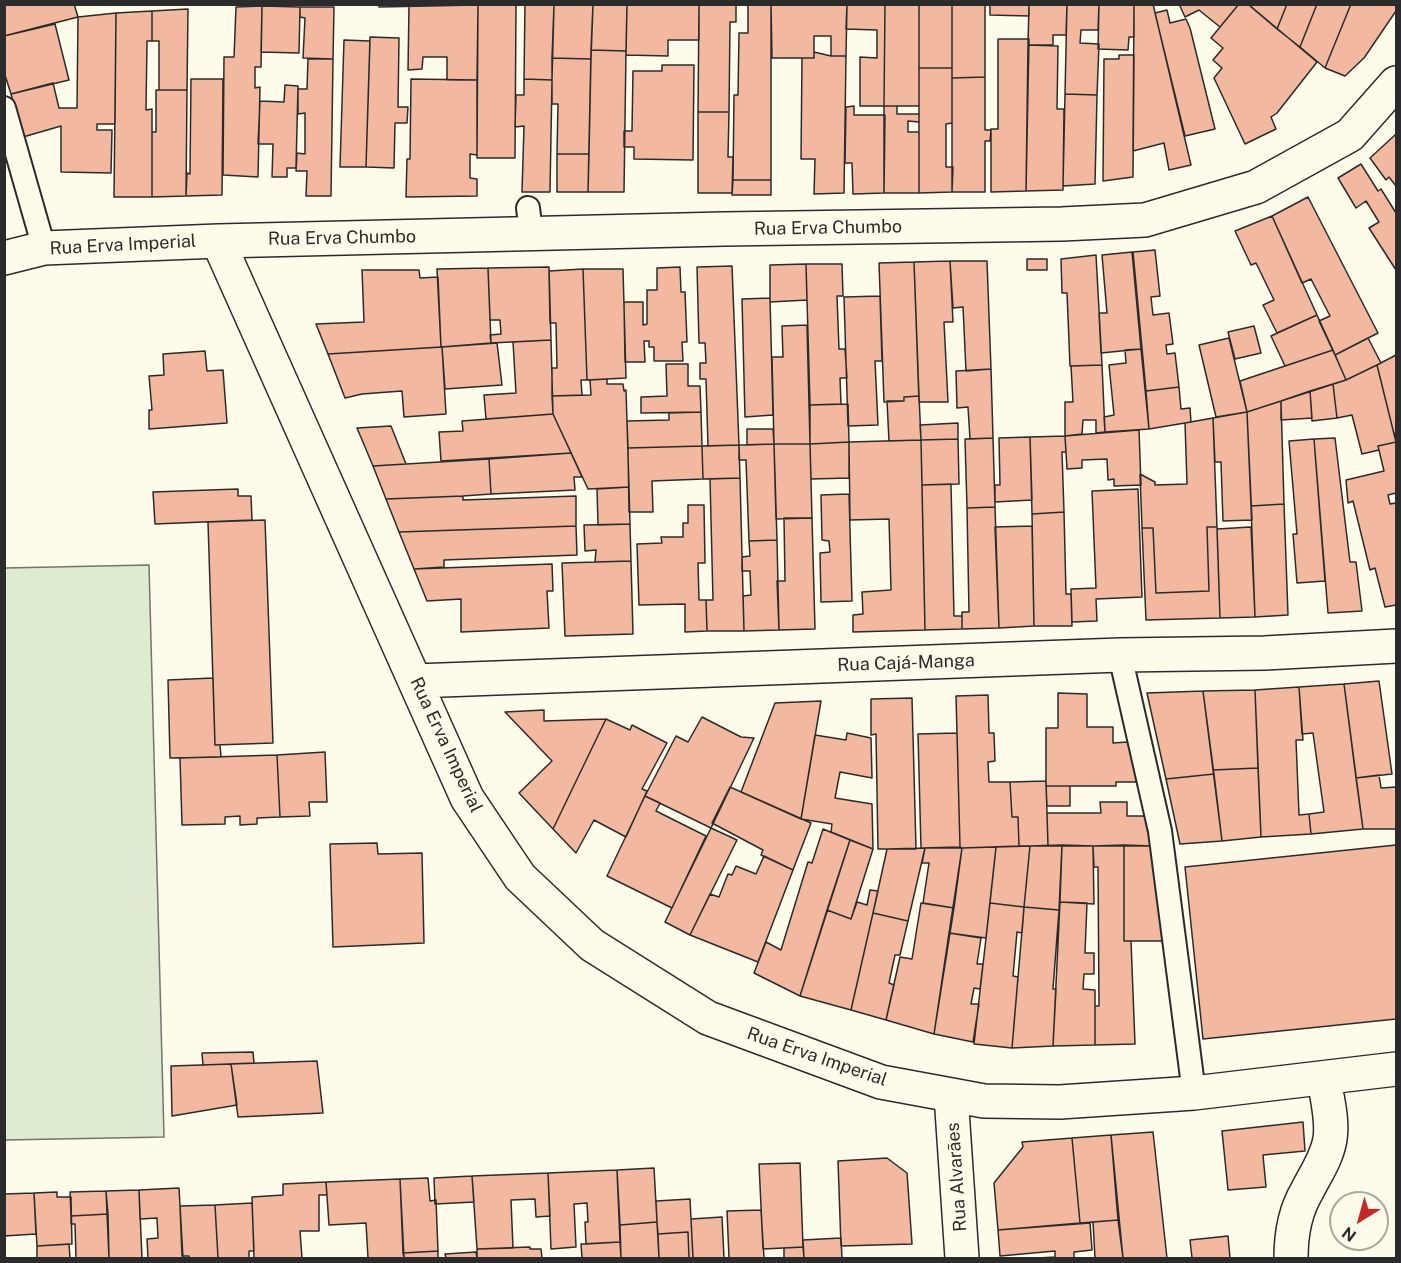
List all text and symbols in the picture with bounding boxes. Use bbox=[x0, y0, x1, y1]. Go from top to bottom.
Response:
street label: Rua Erva Chumbo bbox=[754, 216, 902, 240]
street label: Rua Erva Chumbo bbox=[268, 226, 416, 250]
street label: Rua Erva Imperial bbox=[49, 230, 197, 260]
street label: Rua Cajá-Manga bbox=[837, 650, 975, 676]
street label: Rua Erva Imperial bbox=[405, 674, 487, 816]
street label: Rua Erva Imperial bbox=[744, 1023, 890, 1091]
street label: Rua Alvarães bbox=[942, 1122, 972, 1232]
north arrow bbox=[1329, 1191, 1389, 1251]
text: N bbox=[1338, 1223, 1360, 1246]

